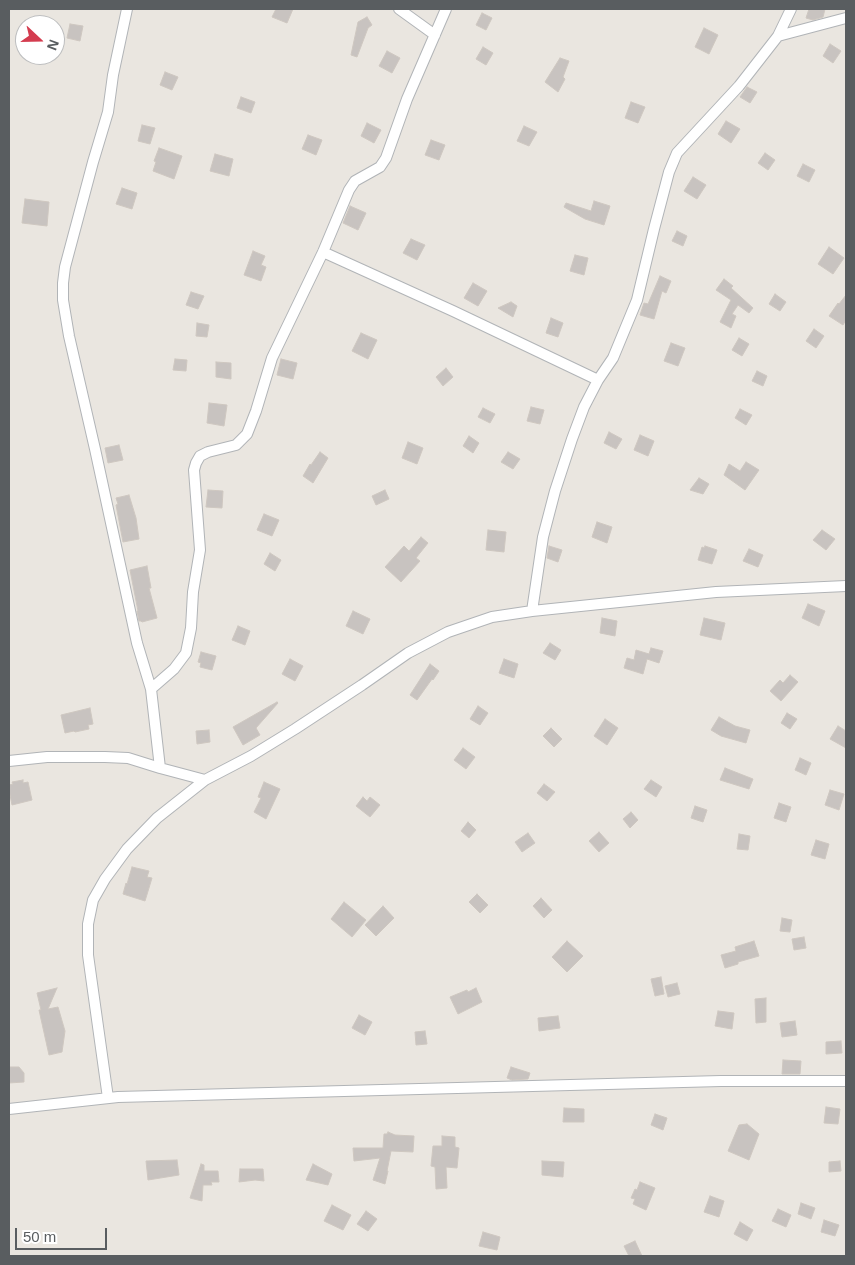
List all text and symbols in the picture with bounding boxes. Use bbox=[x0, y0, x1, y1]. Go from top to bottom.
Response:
north arrow bbox=[15, 15, 65, 65]
text: N bbox=[44, 37, 62, 53]
scale bar bbox=[18, 1218, 110, 1250]
text: 50 m bbox=[23, 1228, 56, 1245]

